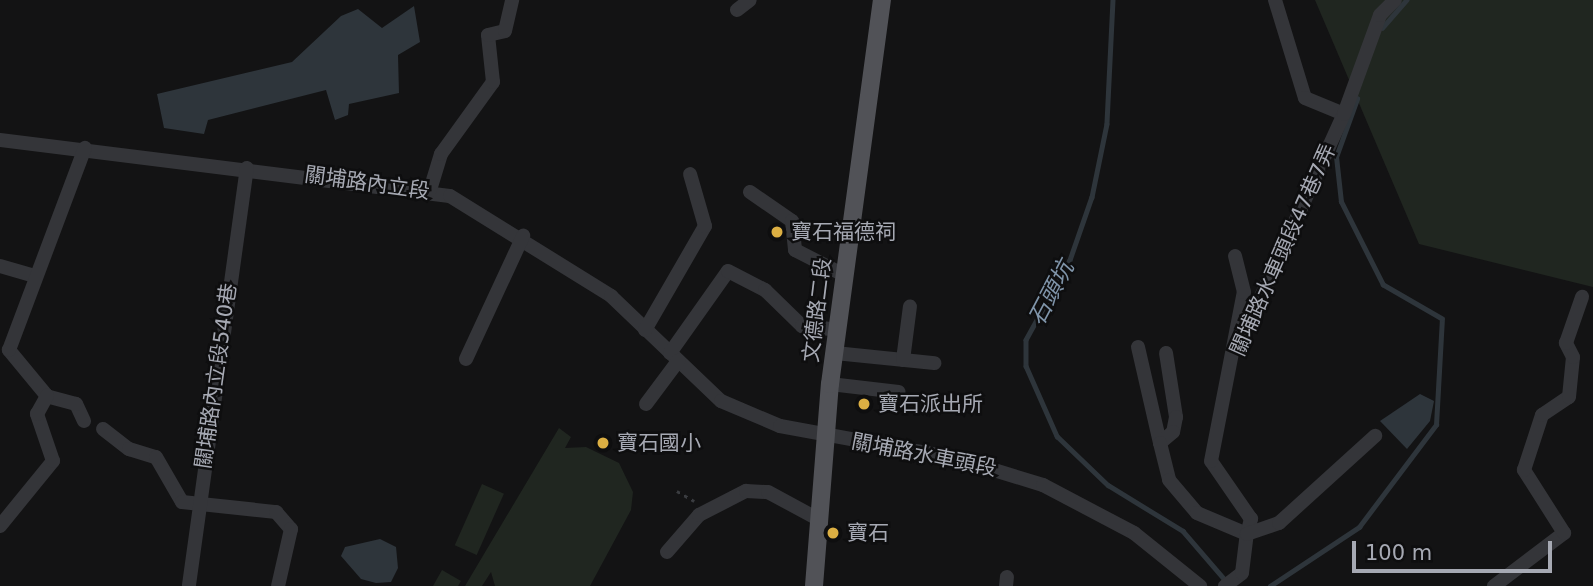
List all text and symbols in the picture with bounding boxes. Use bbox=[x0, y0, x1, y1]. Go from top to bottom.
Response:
street label: 關埔路水車頭段47巷7弄 bbox=[1225, 140, 1341, 360]
street label: 關埔路內立段 bbox=[303, 162, 431, 204]
place label: 寶石福德祠 bbox=[791, 219, 896, 245]
marker: 寶石福德祠 bbox=[769, 224, 785, 240]
street label: 文德路二段 bbox=[798, 256, 836, 364]
water label: 石頭坑 bbox=[1023, 256, 1079, 330]
street label: 關埔路內立段540巷 bbox=[191, 282, 241, 470]
place label: 寶石派出所 bbox=[878, 391, 983, 417]
marker: 寶石派出所 bbox=[856, 396, 872, 412]
street label: 關埔路水車頭段 bbox=[849, 429, 999, 481]
place label: 寶石國小 bbox=[617, 430, 701, 456]
marker: 寶石國小 bbox=[595, 435, 611, 451]
place label: 寶石 bbox=[847, 520, 889, 546]
marker: 寶石 bbox=[825, 525, 841, 541]
scale bar bbox=[1355, 526, 1554, 570]
text: 100 m bbox=[1365, 541, 1432, 565]

